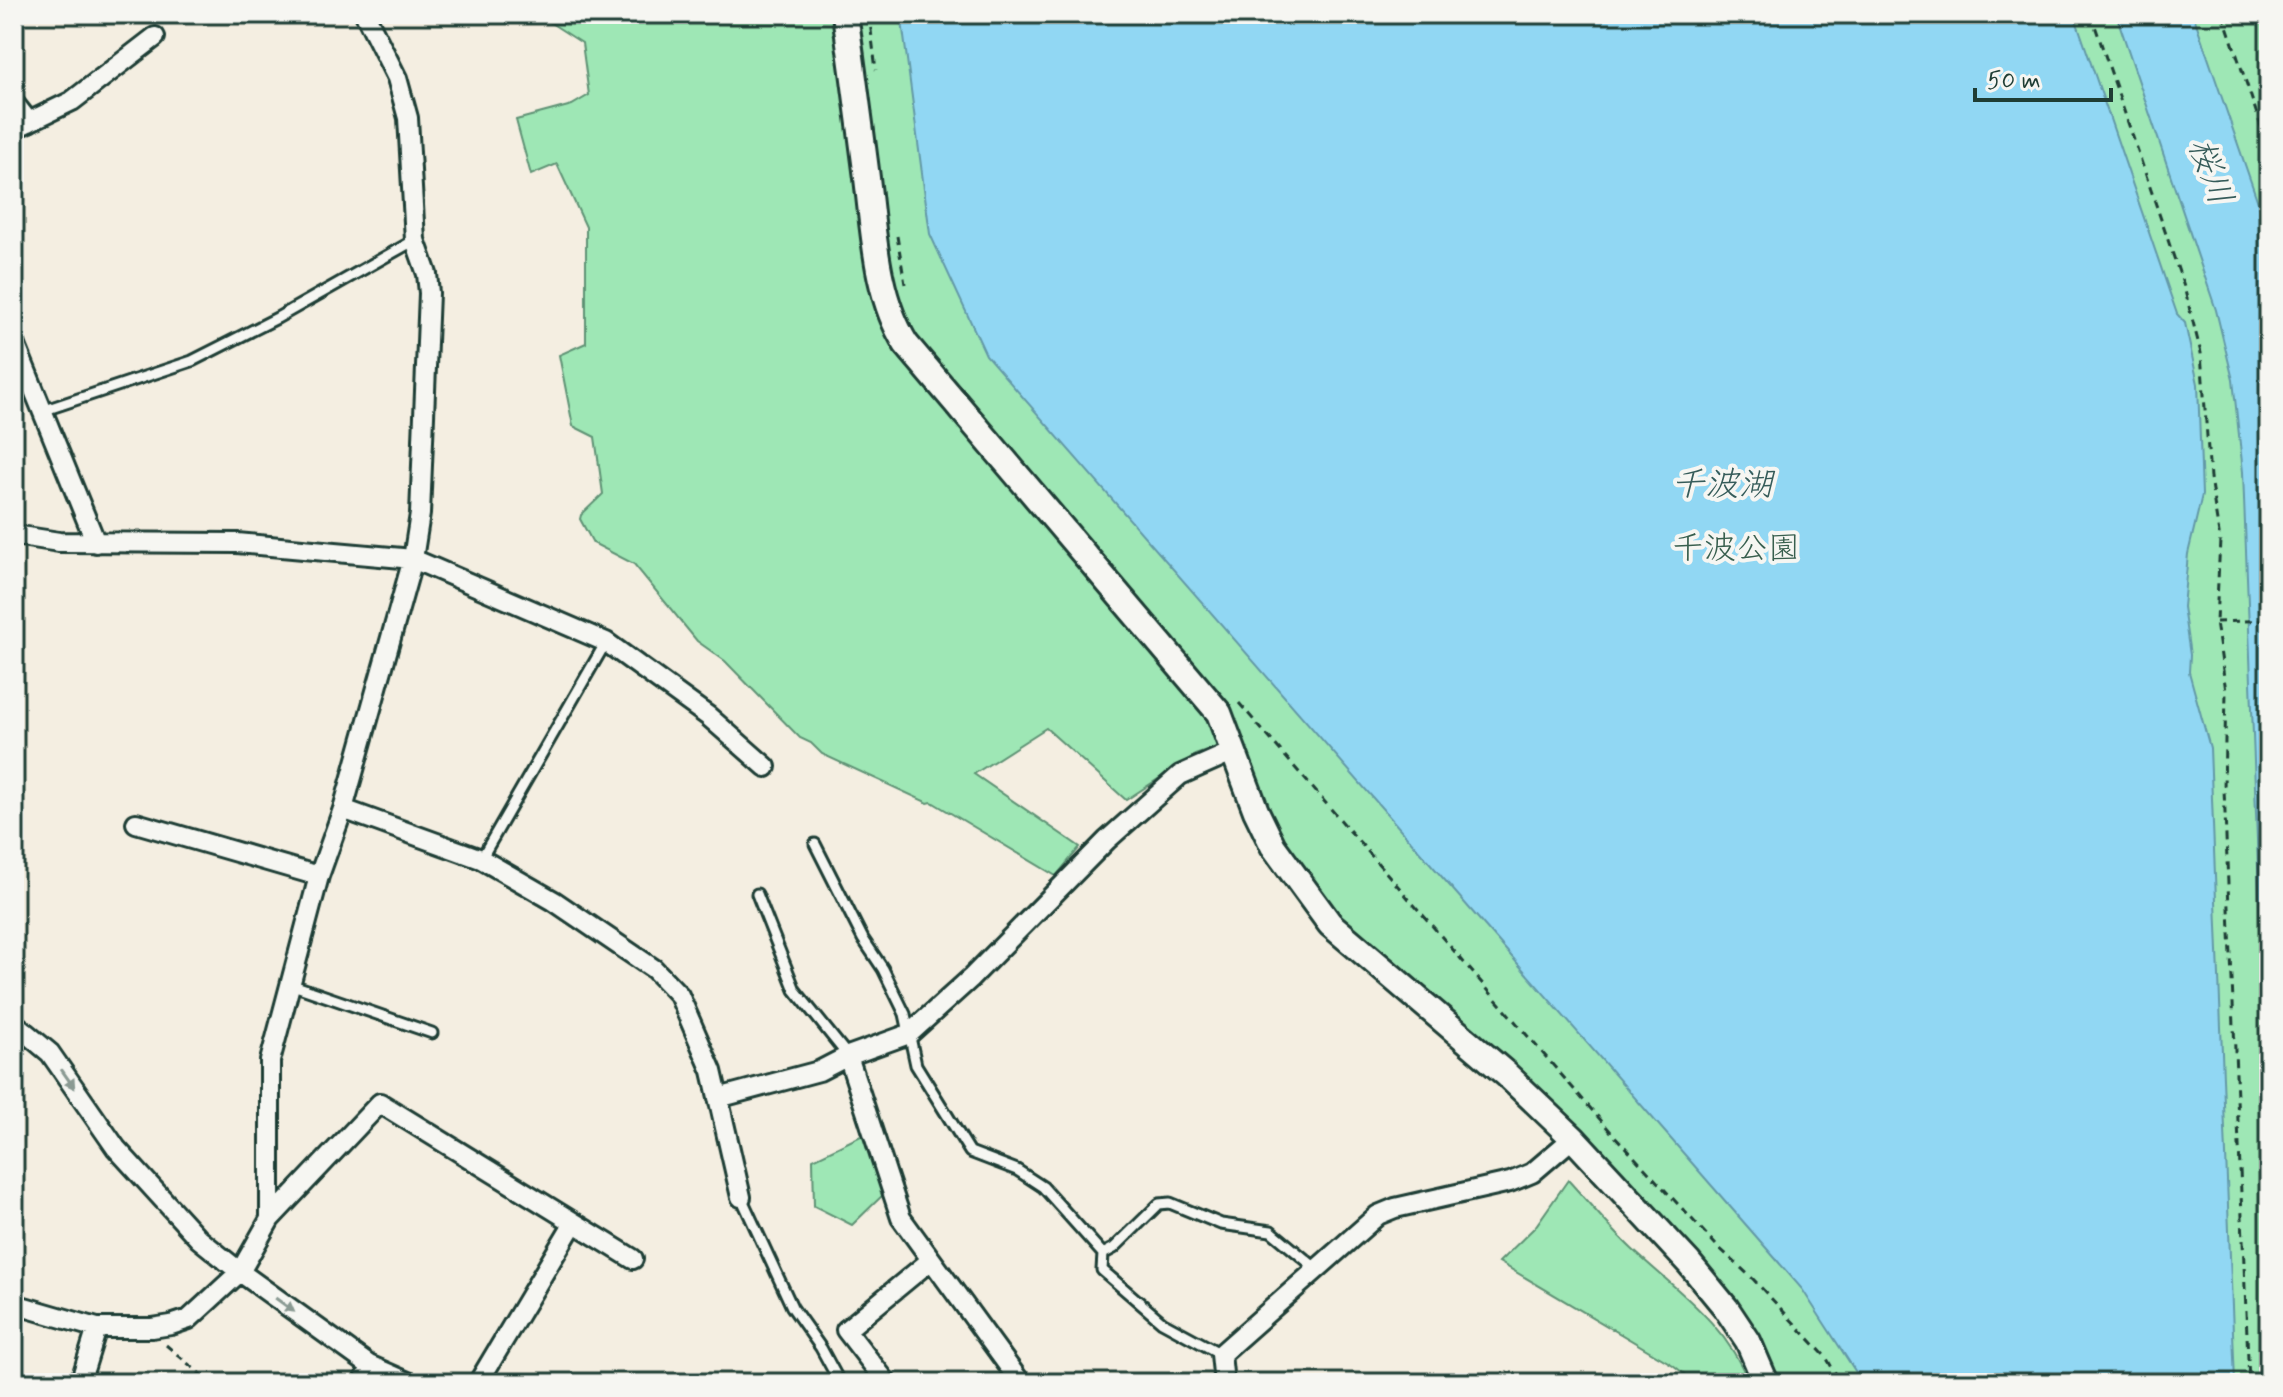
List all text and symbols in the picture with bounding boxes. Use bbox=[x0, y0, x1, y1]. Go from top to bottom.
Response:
scale bar bbox=[1975, 52, 2111, 102]
text: 50 m bbox=[1987, 66, 2041, 97]
water label: 桜川 bbox=[2177, 132, 2242, 212]
water label: 千波湖 bbox=[1671, 463, 1776, 508]
park label: 千波公園 bbox=[1672, 528, 1800, 570]
one-way arrow bbox=[60, 1068, 75, 1089]
one-way arrow bbox=[275, 1296, 296, 1312]

